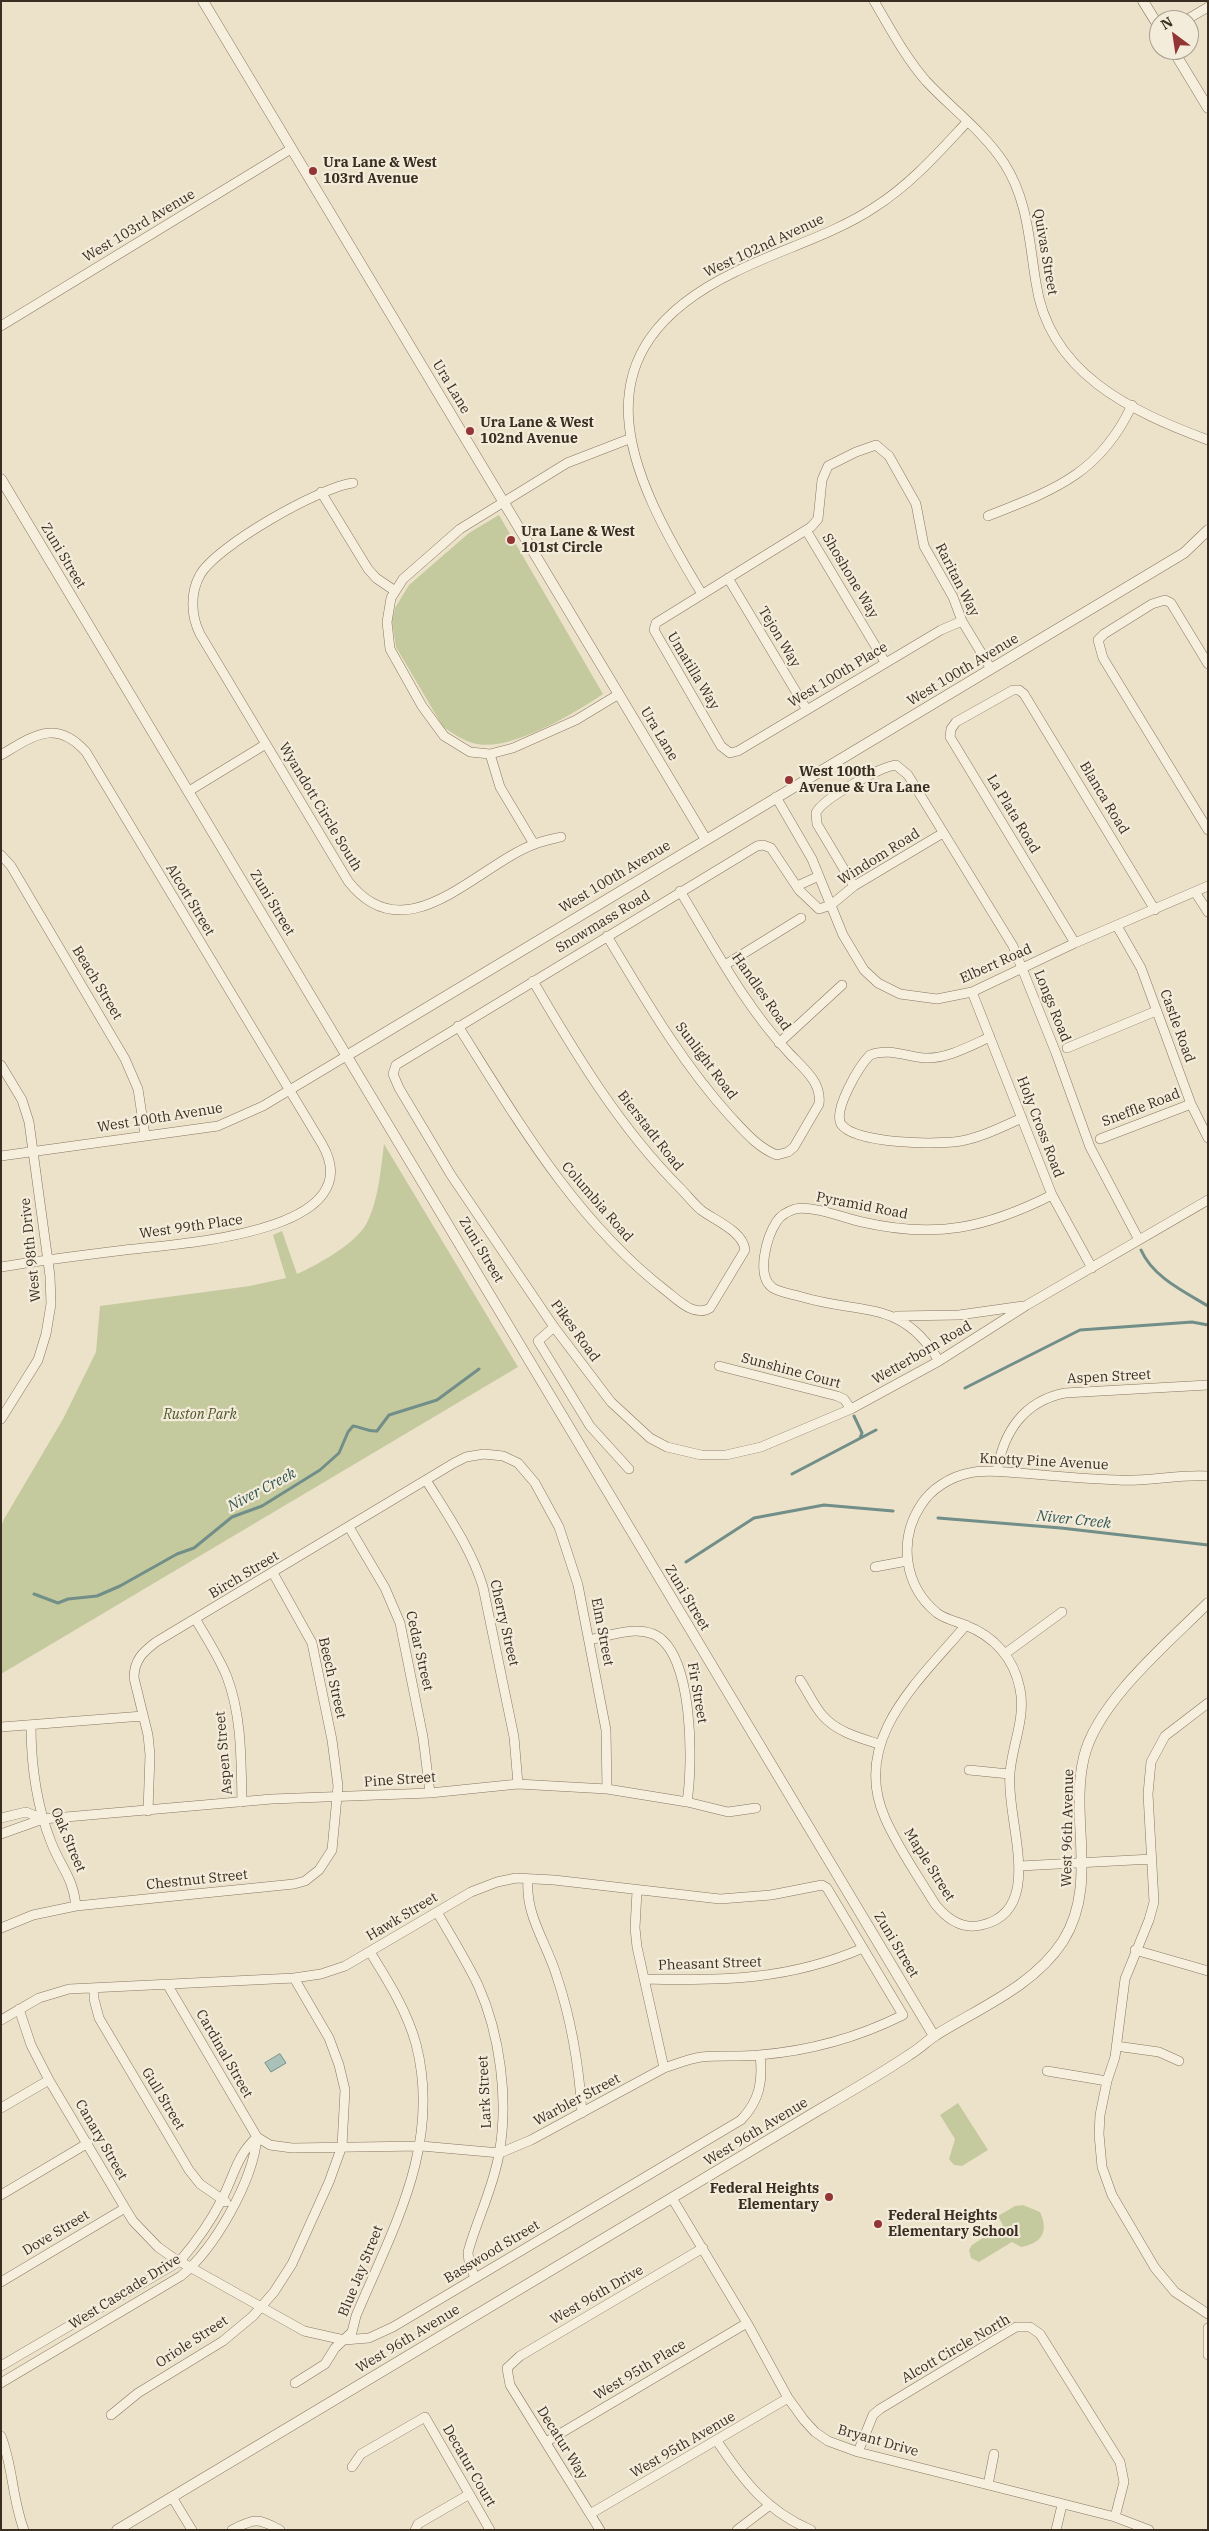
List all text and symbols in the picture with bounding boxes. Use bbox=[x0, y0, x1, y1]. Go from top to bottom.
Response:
north arrow bbox=[1149, 10, 1199, 60]
text: N bbox=[1157, 12, 1176, 34]
place label: Ura Lane & West 103rd Avenue bbox=[323, 155, 437, 188]
marker: Ura Lane & West 103rd Avenue bbox=[307, 165, 319, 177]
street label: West 103rd Avenue bbox=[80, 186, 198, 266]
street label: Quivas Street bbox=[1029, 207, 1061, 297]
street label: West 102nd Avenue bbox=[701, 211, 827, 281]
street label: Ura Lane bbox=[428, 357, 474, 417]
place label: Ura Lane & West 102nd Avenue bbox=[480, 415, 594, 448]
marker: Ura Lane & West 102nd Avenue bbox=[464, 425, 476, 437]
street label: Zuni Street bbox=[37, 520, 89, 592]
place label: Ura Lane & West 101st Circle bbox=[521, 524, 635, 556]
street label: Shoshone Way bbox=[818, 531, 882, 621]
marker: Ura Lane & West 101st Circle bbox=[505, 534, 517, 546]
street label: Raritan Way bbox=[931, 540, 983, 620]
street label: Tejon Way bbox=[754, 604, 804, 670]
street label: Umatilla Way bbox=[663, 629, 723, 713]
street label: West 100th Avenue bbox=[904, 630, 1022, 710]
street label: West 100th Place bbox=[785, 639, 891, 711]
street label: Ura Lane bbox=[636, 704, 682, 764]
street label: Wyandott Circle South bbox=[275, 740, 365, 874]
street label: Blanca Road bbox=[1076, 759, 1132, 837]
place label: West 100th Avenue & Ura Lane bbox=[799, 764, 930, 796]
street label: La Plata Road bbox=[983, 772, 1043, 856]
marker: West 100th Avenue & Ura Lane bbox=[783, 774, 795, 786]
street label: Windom Road bbox=[835, 825, 923, 889]
street label: West 100th Avenue bbox=[556, 837, 674, 917]
street label: Alcott Street bbox=[162, 861, 218, 939]
street label: Zuni Street bbox=[246, 867, 298, 939]
street label: Snowmass Road bbox=[553, 887, 653, 957]
street label: Elbert Road bbox=[957, 941, 1035, 987]
street label: Beach Street bbox=[68, 943, 126, 1023]
street label: Handles Road bbox=[728, 950, 794, 1034]
street label: Longs Road bbox=[1030, 968, 1074, 1044]
street label: Castle Road bbox=[1156, 987, 1198, 1065]
street label: Sunlight Road bbox=[671, 1019, 741, 1103]
street label: Holy Cross Road bbox=[1013, 1074, 1067, 1180]
street label: Sneffle Road bbox=[1099, 1085, 1183, 1131]
street label: Bierstadt Road bbox=[614, 1088, 686, 1174]
street label: West 100th Avenue bbox=[96, 1100, 224, 1136]
street label: Columbia Road bbox=[558, 1159, 636, 1245]
street label: Pyramid Road bbox=[815, 1189, 909, 1223]
street label: West 98th Drive bbox=[17, 1197, 45, 1303]
street label: West 99th Place bbox=[138, 1211, 244, 1243]
street label: Zuni Street bbox=[455, 1214, 507, 1286]
street label: Pikes Road bbox=[547, 1297, 603, 1365]
street label: Wetterborn Road bbox=[869, 1318, 975, 1388]
street label: Sunshine Court bbox=[739, 1350, 843, 1392]
street label: Aspen Street bbox=[1067, 1366, 1151, 1388]
park label: Ruston Park bbox=[163, 1407, 237, 1423]
street label: Knotty Pine Avenue bbox=[979, 1450, 1109, 1474]
water label: Niver Creek bbox=[225, 1464, 299, 1516]
water label: Niver Creek bbox=[1036, 1507, 1112, 1533]
street label: Birch Street bbox=[206, 1548, 282, 1602]
street label: Zuni Street bbox=[661, 1562, 713, 1634]
street label: Cherry Street bbox=[486, 1578, 522, 1668]
street label: Elm Street bbox=[587, 1596, 617, 1668]
street label: Cedar Street bbox=[402, 1609, 436, 1693]
street label: Beech Street bbox=[314, 1636, 350, 1720]
street label: Fir Street bbox=[683, 1661, 711, 1725]
street label: Aspen Street bbox=[212, 1710, 236, 1796]
street label: Pine Street bbox=[363, 1769, 437, 1791]
street label: West 96th Avenue bbox=[1059, 1769, 1077, 1887]
street label: Oak Street bbox=[47, 1805, 89, 1875]
street label: Maple Street bbox=[900, 1825, 958, 1905]
street label: Chestnut Street bbox=[145, 1866, 249, 1894]
street label: Hawk Street bbox=[363, 1889, 441, 1945]
street label: Zuni Street bbox=[870, 1909, 922, 1981]
street label: Pheasant Street bbox=[658, 1954, 762, 1974]
street label: Cardinal Street bbox=[192, 2007, 256, 2101]
street label: Lark Street bbox=[475, 2055, 495, 2129]
street label: Gull Street bbox=[138, 2065, 188, 2133]
street label: Warbler Street bbox=[531, 2070, 623, 2130]
street label: West 96th Avenue bbox=[701, 2094, 811, 2170]
street label: Canary Street bbox=[71, 2097, 131, 2183]
place label: Federal Heights Elementary bbox=[710, 2181, 819, 2214]
marker: Federal Heights Elementary bbox=[823, 2191, 835, 2203]
street label: Dove Street bbox=[20, 2206, 92, 2260]
place label: Federal Heights Elementary School bbox=[888, 2208, 1019, 2240]
street label: Basswood Street bbox=[441, 2217, 543, 2287]
marker: Federal Heights Elementary School bbox=[872, 2218, 884, 2230]
street label: Blue Jay Street bbox=[335, 2223, 387, 2319]
street label: West Cascade Drive bbox=[66, 2251, 184, 2333]
street label: West 96th Drive bbox=[548, 2262, 646, 2328]
street label: West 96th Avenue bbox=[353, 2301, 463, 2377]
street label: Alcott Circle North bbox=[899, 2311, 1013, 2387]
street label: Oriole Street bbox=[153, 2312, 231, 2372]
street label: West 95th Place bbox=[591, 2336, 689, 2404]
street label: Decatur Way bbox=[533, 2403, 591, 2483]
street label: West 95th Avenue bbox=[628, 2408, 738, 2482]
street label: Bryant Drive bbox=[836, 2421, 920, 2461]
street label: Decatur Court bbox=[439, 2422, 499, 2510]

